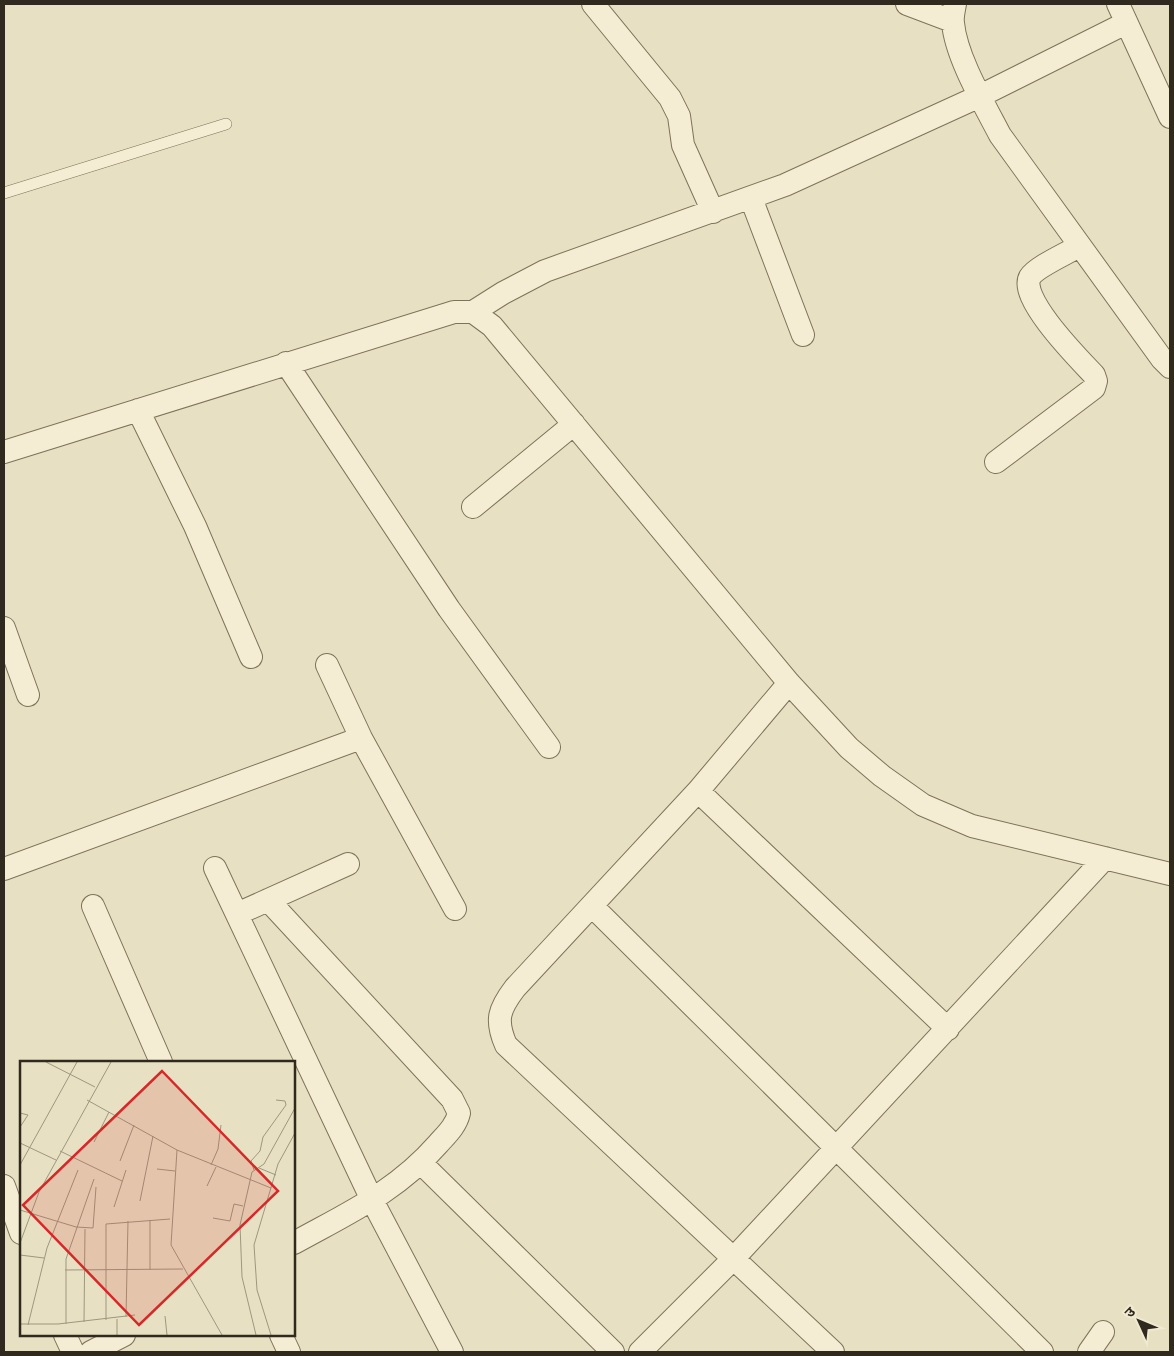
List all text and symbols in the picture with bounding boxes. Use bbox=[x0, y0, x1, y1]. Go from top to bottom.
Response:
inset map bbox=[20, 1061, 295, 1336]
north arrow bbox=[1114, 1296, 1164, 1346]
text: उ bbox=[1121, 1303, 1141, 1323]

